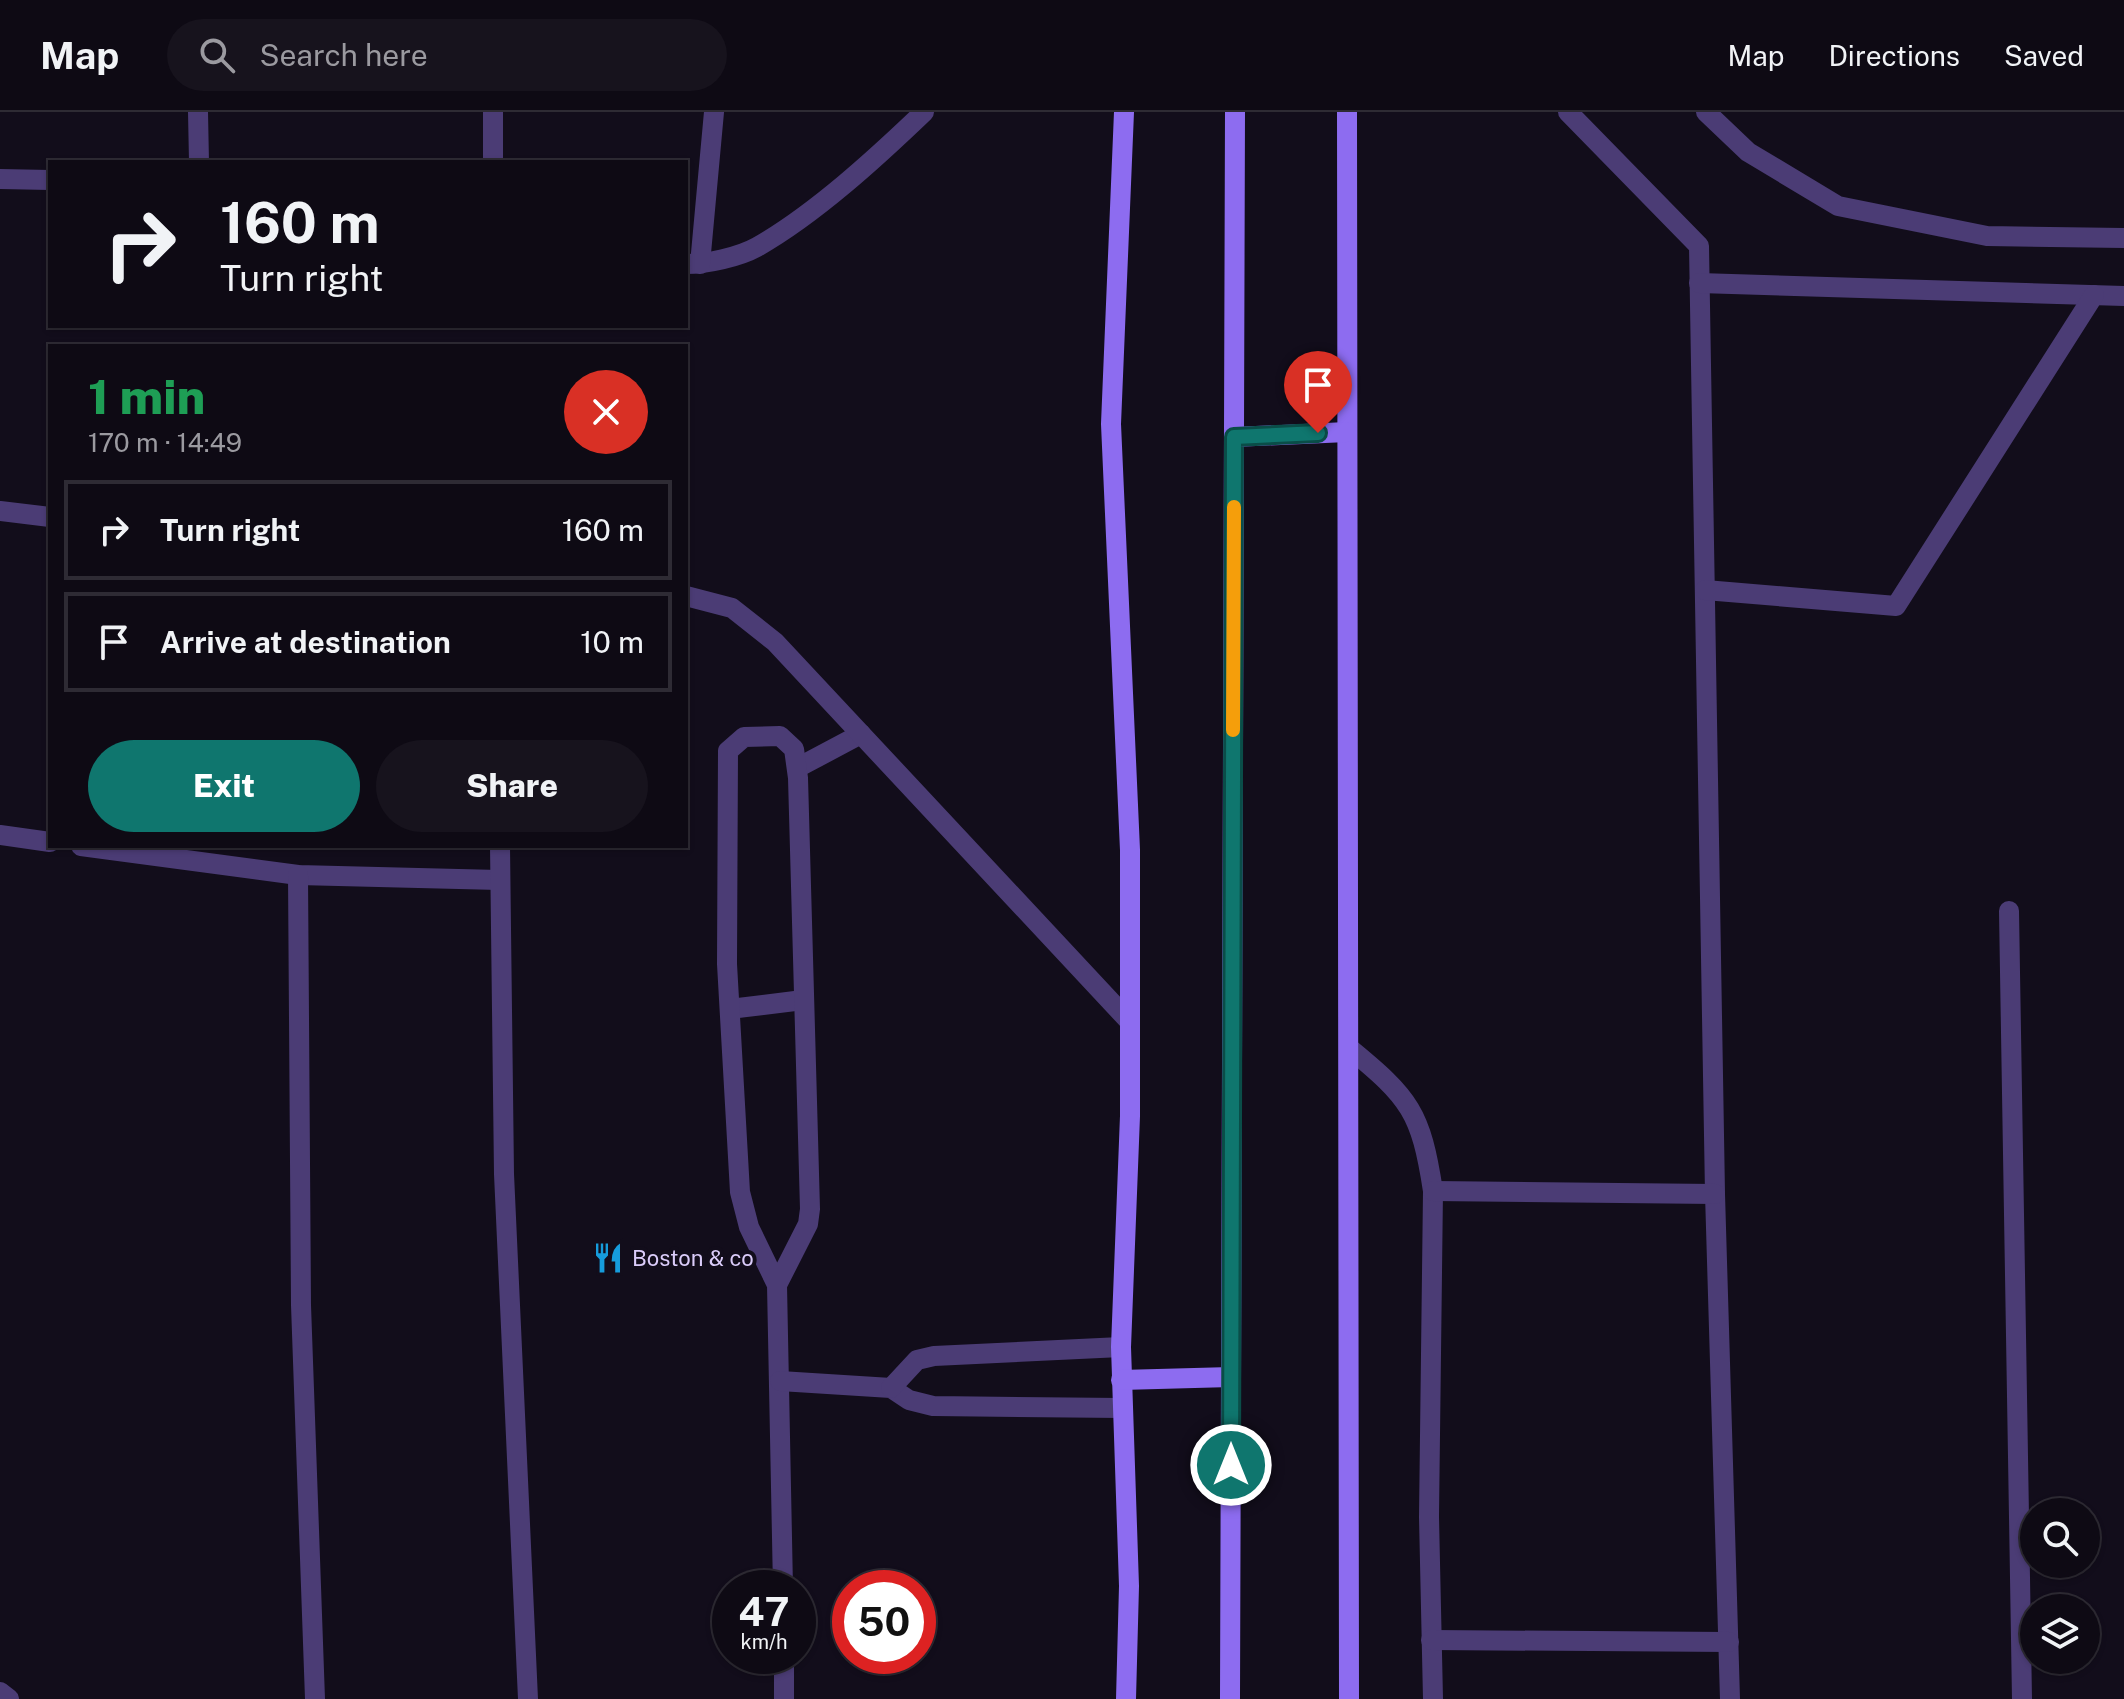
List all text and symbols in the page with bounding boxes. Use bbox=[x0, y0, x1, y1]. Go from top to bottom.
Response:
search box bbox=[167, 19, 727, 91]
text: Map bbox=[40, 33, 119, 78]
icon: search bbox=[195, 33, 239, 77]
text: Search here bbox=[259, 37, 428, 73]
text: Map bbox=[1728, 39, 1784, 72]
text: Directions bbox=[1828, 39, 1960, 72]
text: Saved bbox=[2004, 39, 2084, 72]
text: 160 m bbox=[220, 190, 380, 256]
icon: right bbox=[88, 192, 192, 296]
text: Turn right bbox=[220, 257, 383, 299]
pin bbox=[1284, 351, 1352, 433]
icon: arrive bbox=[1296, 363, 1340, 407]
text: 1 min bbox=[88, 368, 205, 425]
button: close bbox=[564, 370, 648, 454]
text: 170 m · 14:49 bbox=[88, 427, 242, 458]
icon: right bbox=[92, 508, 136, 552]
text: Turn right bbox=[160, 512, 300, 548]
text: 160 m bbox=[562, 512, 644, 548]
icon: arrive bbox=[92, 620, 136, 664]
text: Arrive at destination bbox=[160, 624, 451, 660]
text: 10 m bbox=[580, 624, 644, 660]
button: Exit bbox=[88, 740, 360, 832]
button: Share bbox=[376, 740, 648, 832]
restaurant icon: Boston & co bbox=[591, 1241, 625, 1275]
place label: Boston & co bbox=[632, 1245, 754, 1271]
position arrow bbox=[1189, 1423, 1273, 1507]
map controls bbox=[2020, 1498, 2100, 1674]
button: search bbox=[2020, 1498, 2100, 1578]
speed limit sign: 50 bbox=[832, 1570, 936, 1674]
text: 47 bbox=[738, 1588, 790, 1635]
button: layers bbox=[2020, 1594, 2100, 1674]
text: km/h bbox=[740, 1630, 788, 1654]

